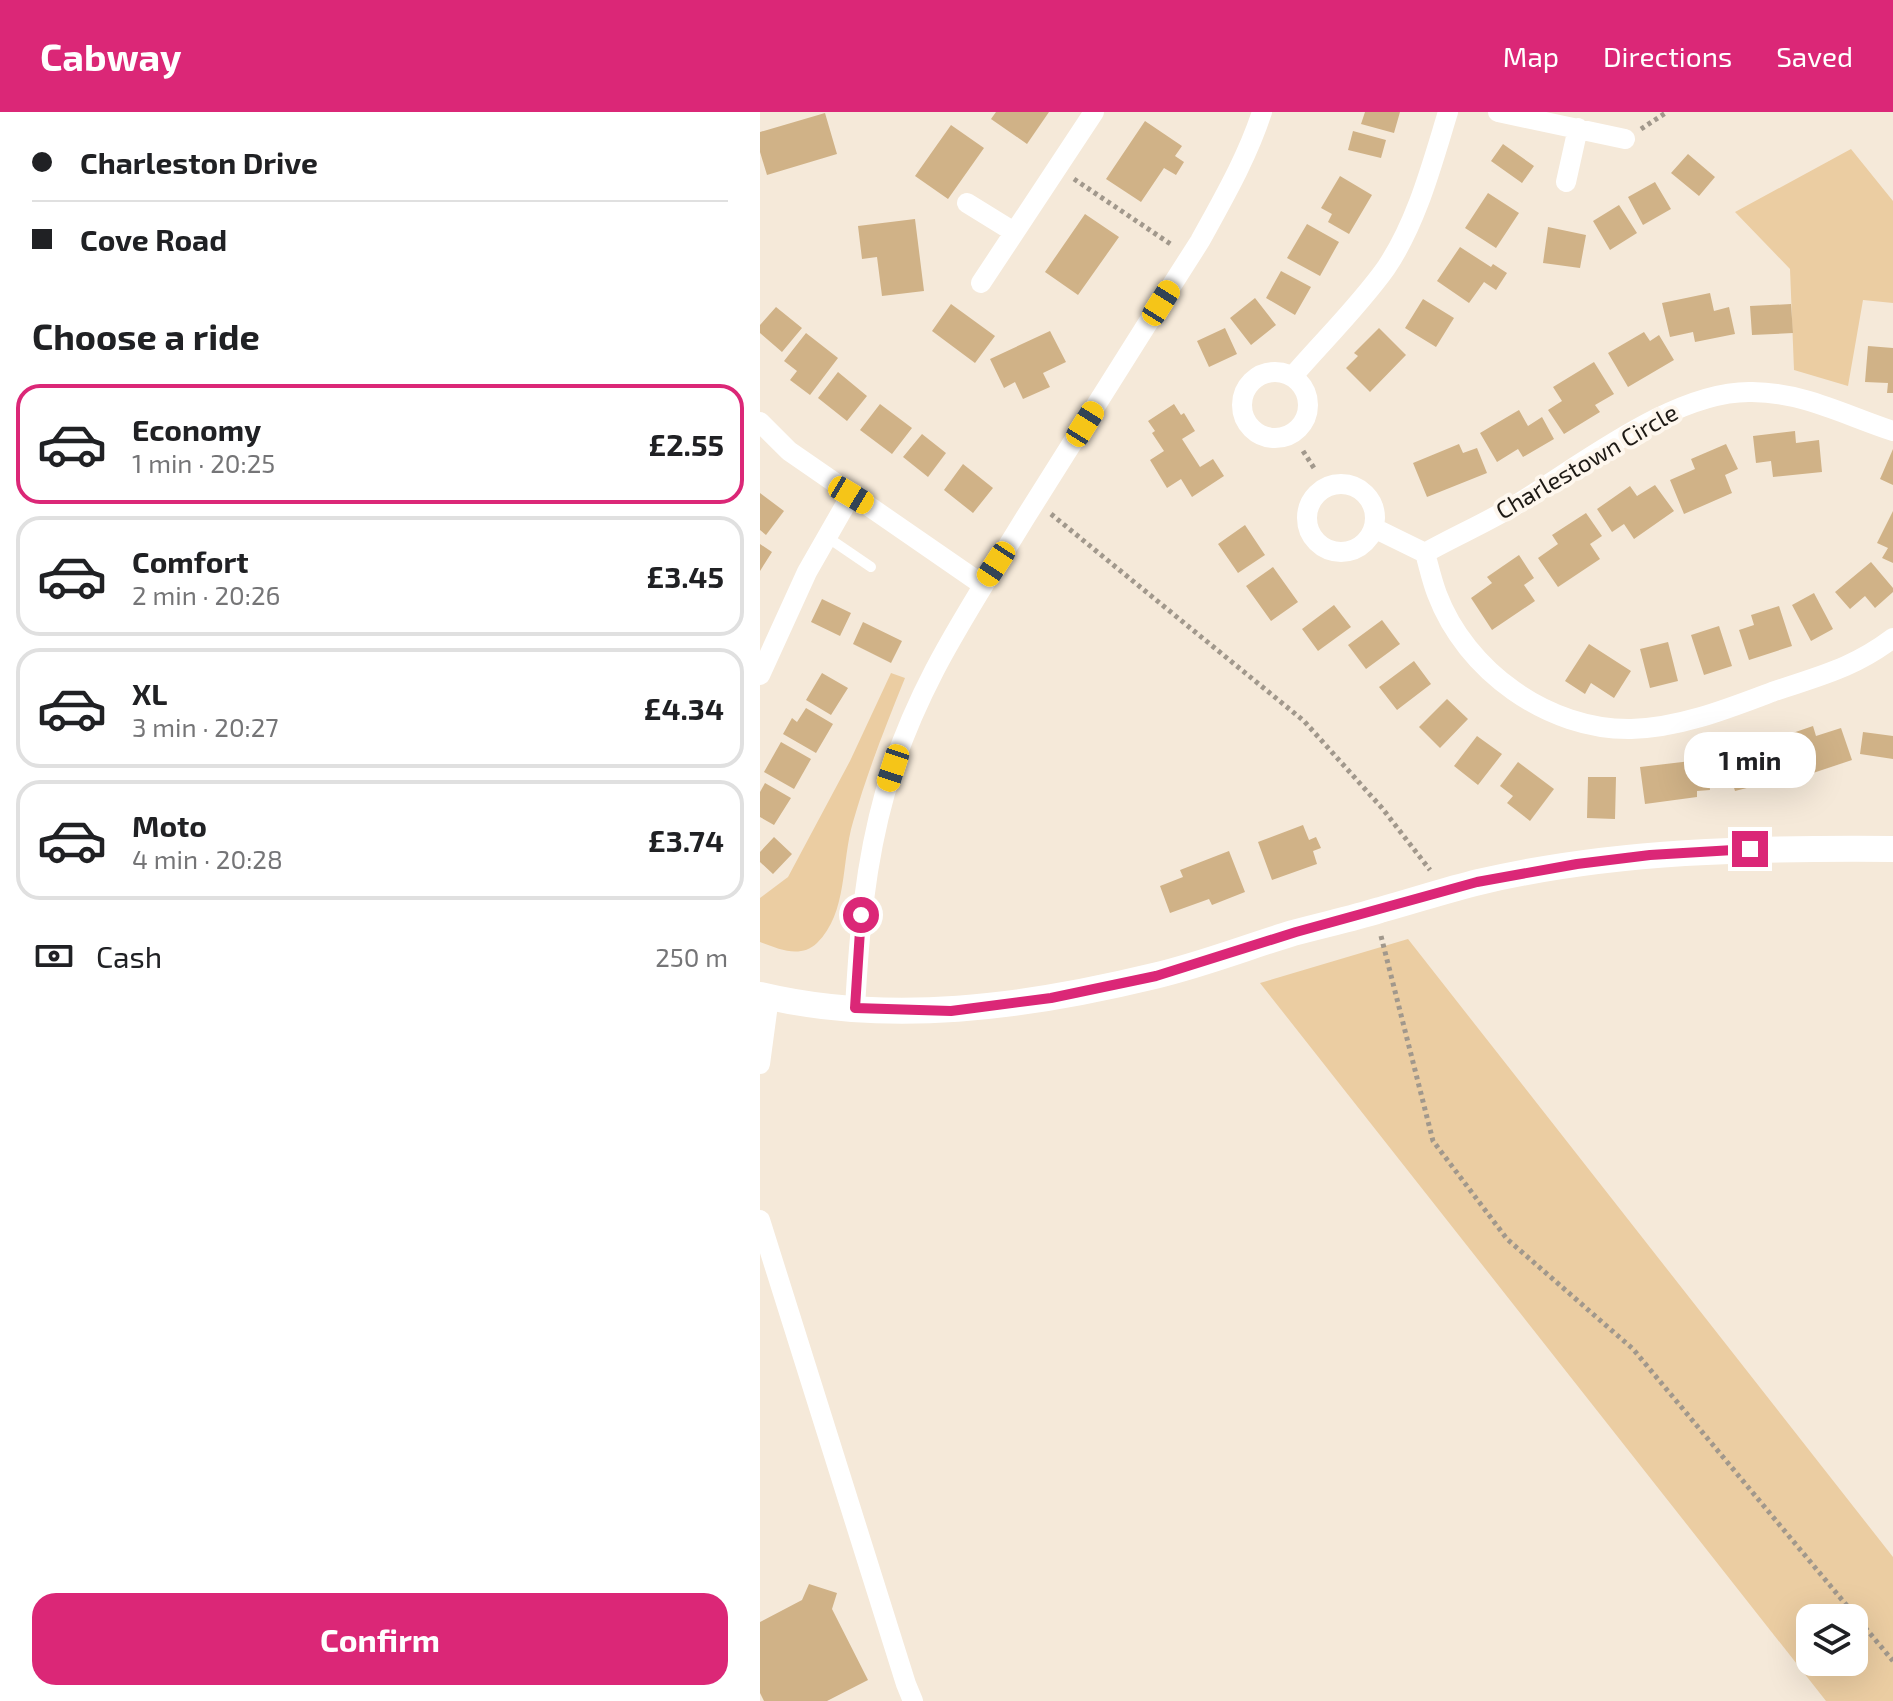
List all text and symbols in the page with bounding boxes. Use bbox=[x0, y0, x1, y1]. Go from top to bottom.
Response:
text: Cabway bbox=[40, 33, 182, 79]
text: Map bbox=[1503, 39, 1559, 73]
text: Directions bbox=[1603, 39, 1732, 73]
text: Saved bbox=[1776, 39, 1853, 73]
text: Charleston Drive bbox=[80, 144, 318, 180]
text: Cove Road bbox=[80, 221, 227, 257]
car bbox=[1138, 276, 1184, 330]
text: Choose a ride bbox=[32, 314, 260, 357]
car bbox=[1062, 397, 1108, 451]
street label: Charlestown Circle bbox=[1490, 397, 1682, 525]
icon: car bbox=[36, 408, 108, 480]
text: Economy bbox=[132, 411, 261, 447]
text: £2.55 bbox=[649, 426, 724, 462]
text: 1 min · 20:25 bbox=[132, 447, 275, 478]
car bbox=[824, 472, 878, 518]
car bbox=[973, 537, 1019, 591]
icon: car bbox=[36, 540, 108, 612]
text: Comfort bbox=[132, 543, 249, 579]
text: £3.45 bbox=[647, 558, 724, 594]
text: 2 min · 20:26 bbox=[132, 579, 280, 610]
icon: car bbox=[36, 672, 108, 744]
text: XL bbox=[132, 675, 167, 711]
text: £4.34 bbox=[644, 690, 724, 726]
text: 3 min · 20:27 bbox=[132, 711, 279, 742]
callout: 1 min bbox=[1684, 733, 1816, 789]
car bbox=[874, 741, 912, 795]
text: 1 min bbox=[1719, 744, 1781, 775]
icon: car bbox=[36, 804, 108, 876]
text: Moto bbox=[132, 807, 207, 843]
text: £3.74 bbox=[648, 822, 724, 858]
route end bbox=[1732, 831, 1768, 867]
text: 4 min · 20:28 bbox=[132, 843, 283, 874]
route start bbox=[843, 897, 879, 933]
icon: cash bbox=[32, 934, 76, 978]
text: Cash bbox=[96, 938, 162, 974]
text: 250 m bbox=[655, 941, 728, 972]
button: Confirm bbox=[32, 1593, 728, 1685]
map controls bbox=[1796, 1604, 1868, 1676]
button: layers bbox=[1796, 1604, 1868, 1676]

